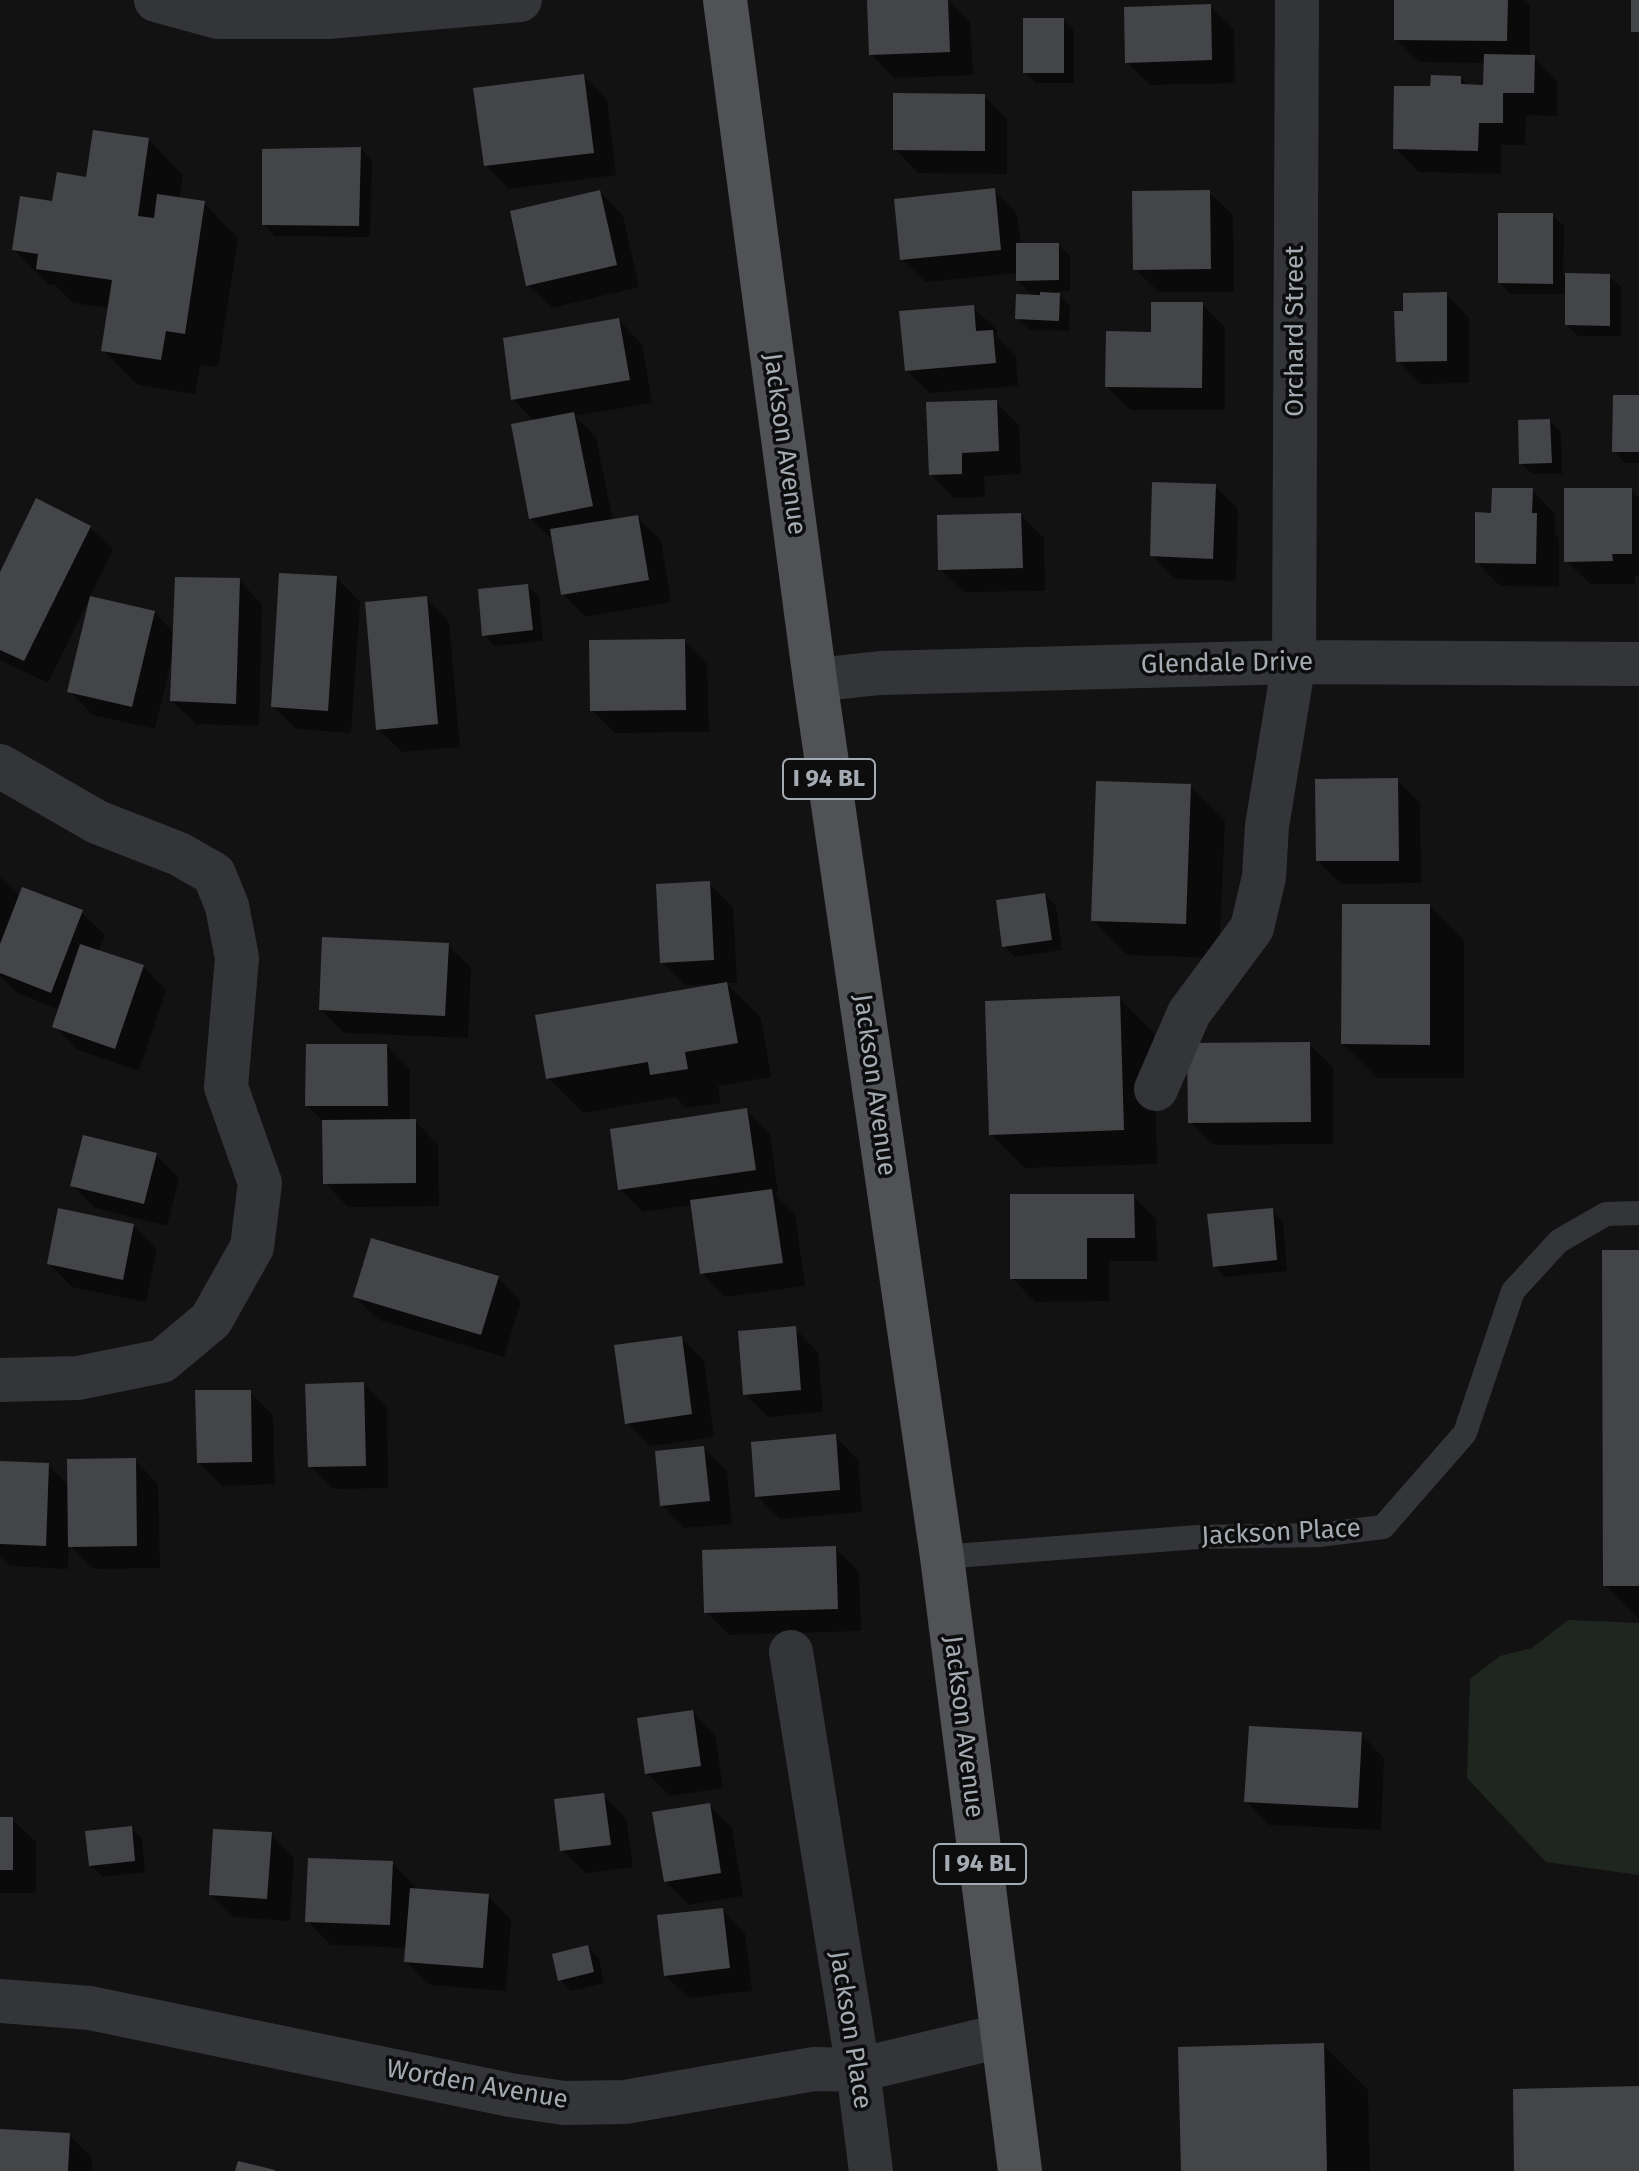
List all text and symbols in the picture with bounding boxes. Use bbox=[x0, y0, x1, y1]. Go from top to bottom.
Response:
street label: Orchard Street bbox=[1280, 245, 1312, 417]
street label: Jackson Avenue bbox=[756, 351, 812, 537]
street label: Glendale Drive bbox=[1141, 647, 1313, 681]
road number: I 94 BL bbox=[783, 759, 875, 799]
street label: Jackson Avenue bbox=[846, 992, 902, 1178]
street label: Jackson Place bbox=[1200, 1513, 1362, 1553]
street label: Jackson Avenue bbox=[936, 1634, 990, 1820]
road number: I 94 BL bbox=[934, 1844, 1026, 1884]
street label: Jackson Place bbox=[822, 1949, 878, 2111]
street label: Worden Avenue bbox=[384, 2054, 570, 2116]

